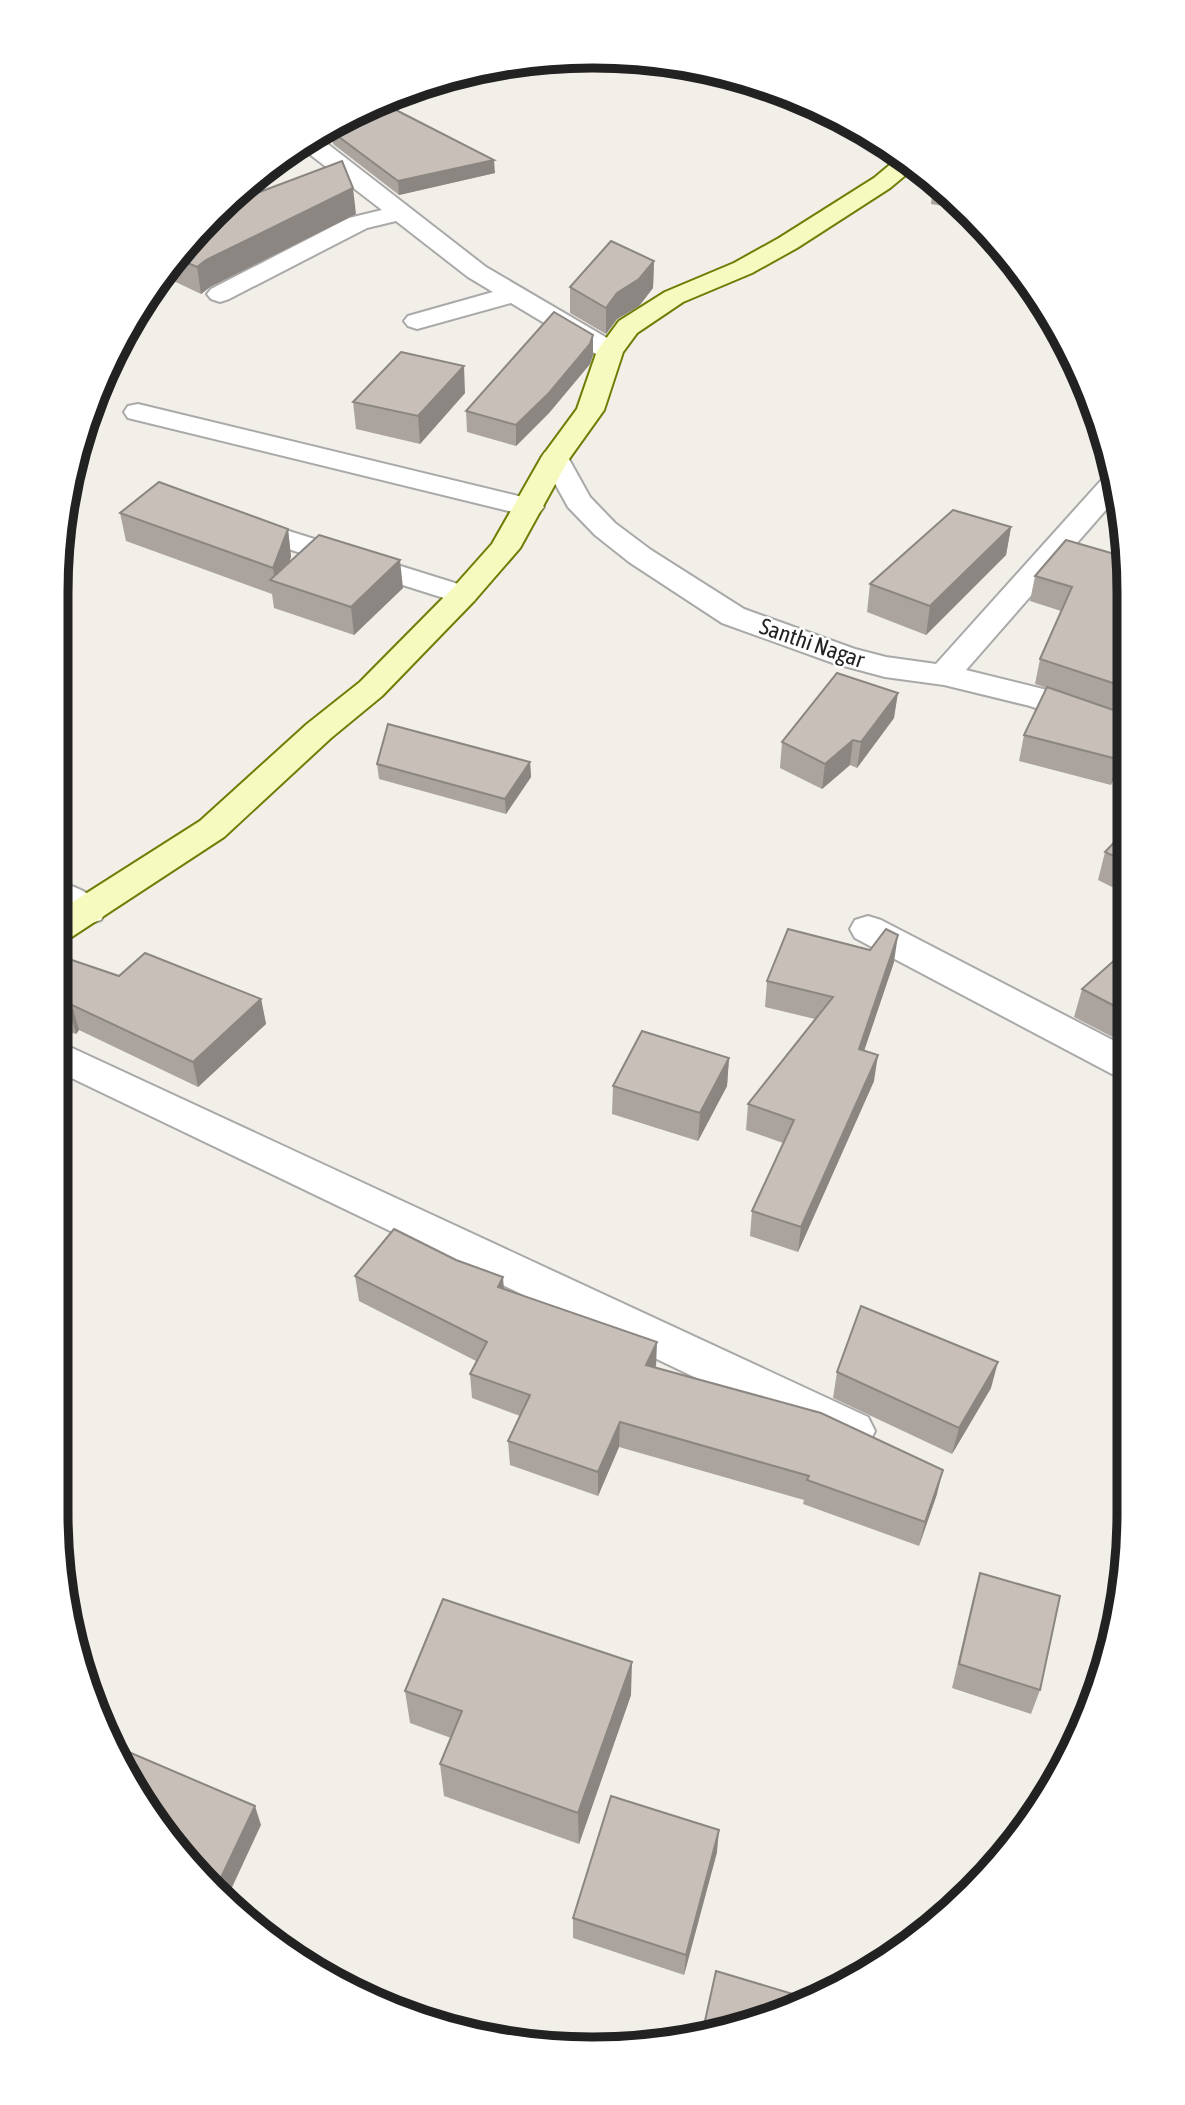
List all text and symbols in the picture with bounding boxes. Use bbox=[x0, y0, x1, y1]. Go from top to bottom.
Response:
street label: Santhi Nagar bbox=[756, 613, 869, 673]

